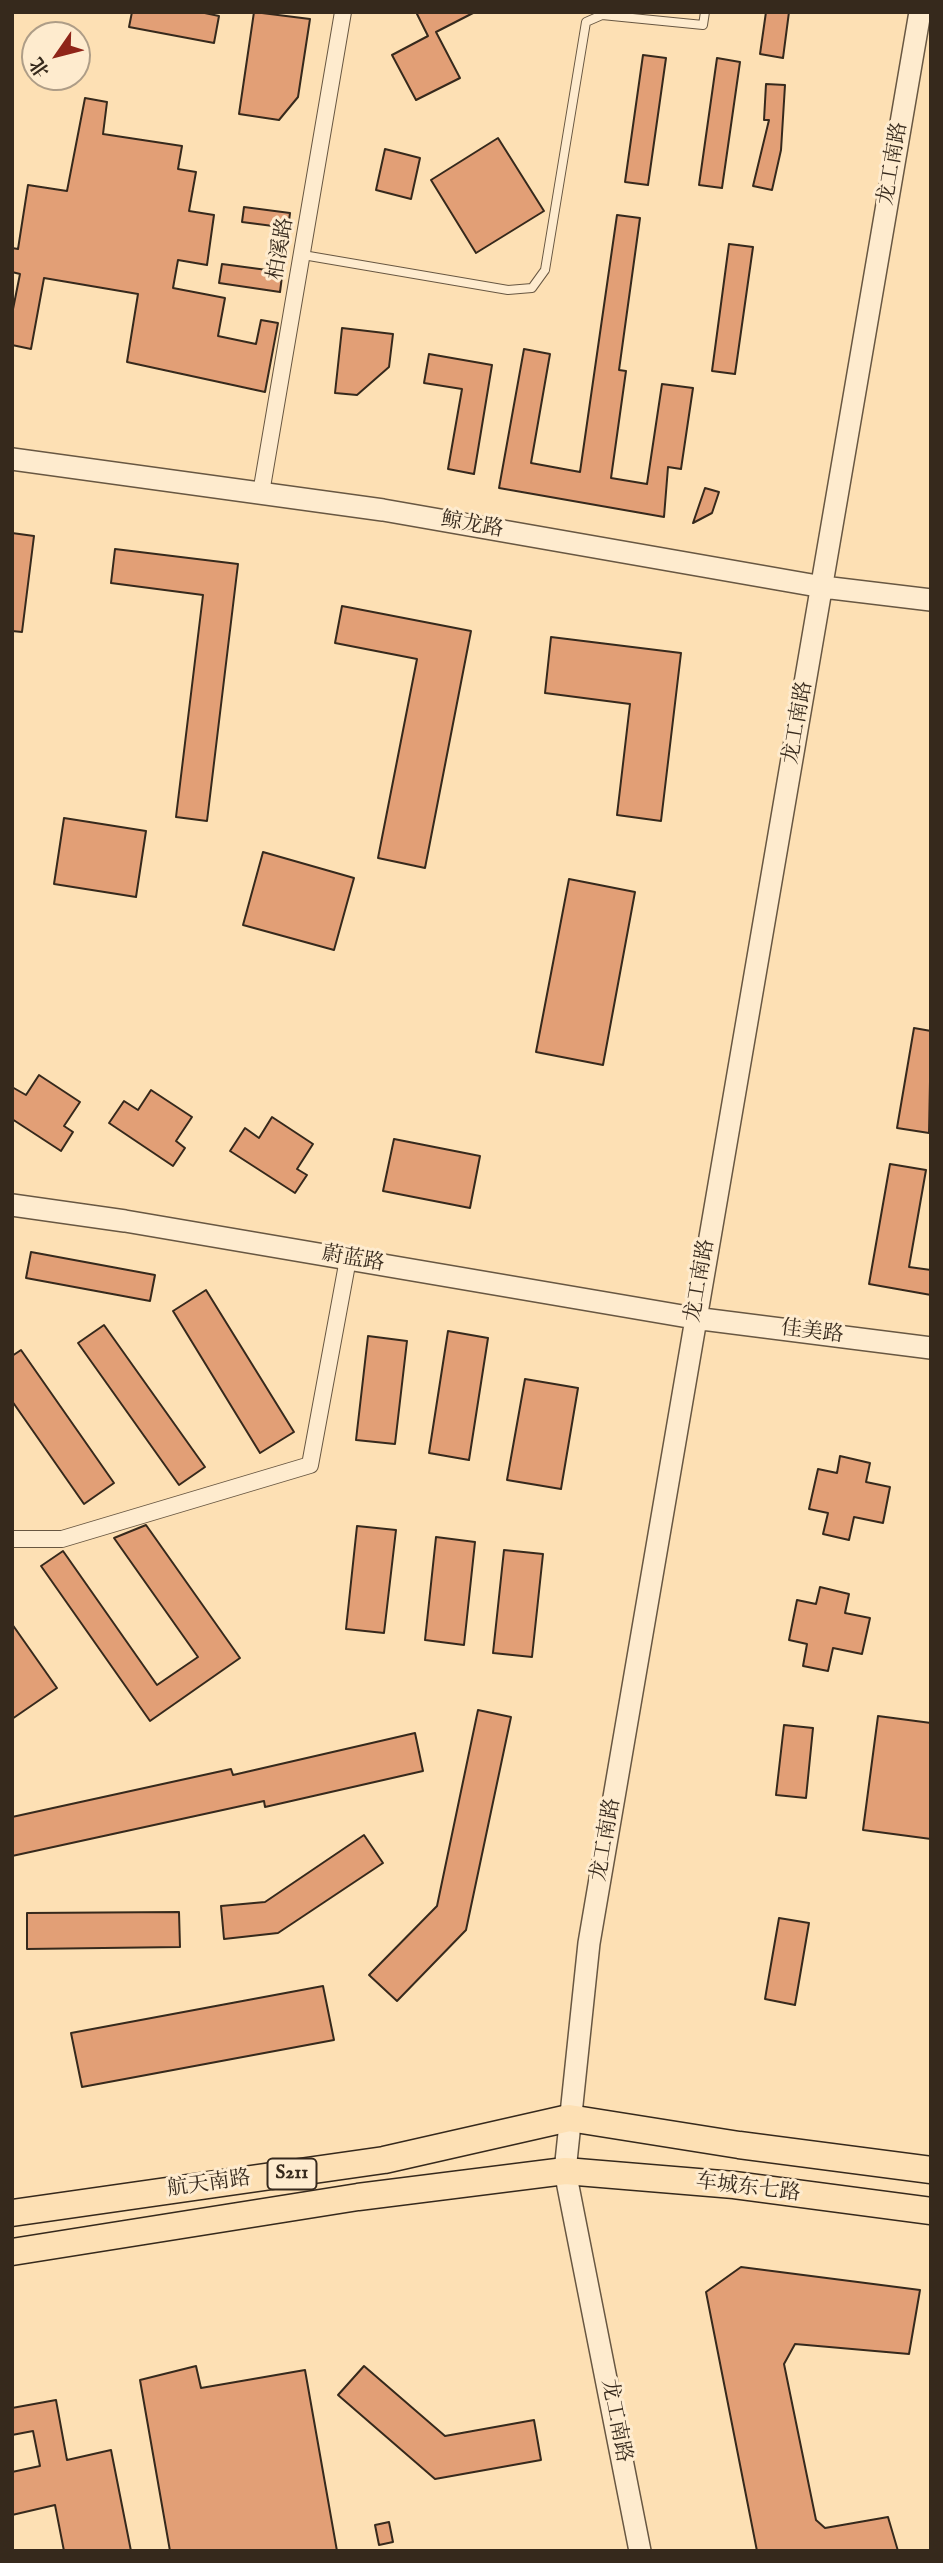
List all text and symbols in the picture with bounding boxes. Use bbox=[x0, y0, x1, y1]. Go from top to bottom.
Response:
north arrow bbox=[21, 21, 91, 91]
text: 北 bbox=[25, 52, 56, 82]
street label: 龙工南路 bbox=[874, 120, 914, 208]
street label: 柏溪路 bbox=[264, 216, 300, 282]
street label: 鲸龙路 bbox=[439, 508, 505, 544]
street label: 龙工南路 bbox=[779, 679, 819, 767]
street label: 龙工南路 bbox=[681, 1237, 721, 1325]
street label: 蔚蓝路 bbox=[320, 1242, 386, 1278]
street label: 佳美路 bbox=[779, 1317, 845, 1349]
street label: 龙工南路 bbox=[587, 1796, 627, 1884]
road number: S211 bbox=[268, 2158, 316, 2190]
street label: 航天南路 bbox=[166, 2167, 252, 2203]
street label: 车城东七路 bbox=[694, 2170, 802, 2208]
street label: 龙工南路 bbox=[595, 2377, 635, 2465]

